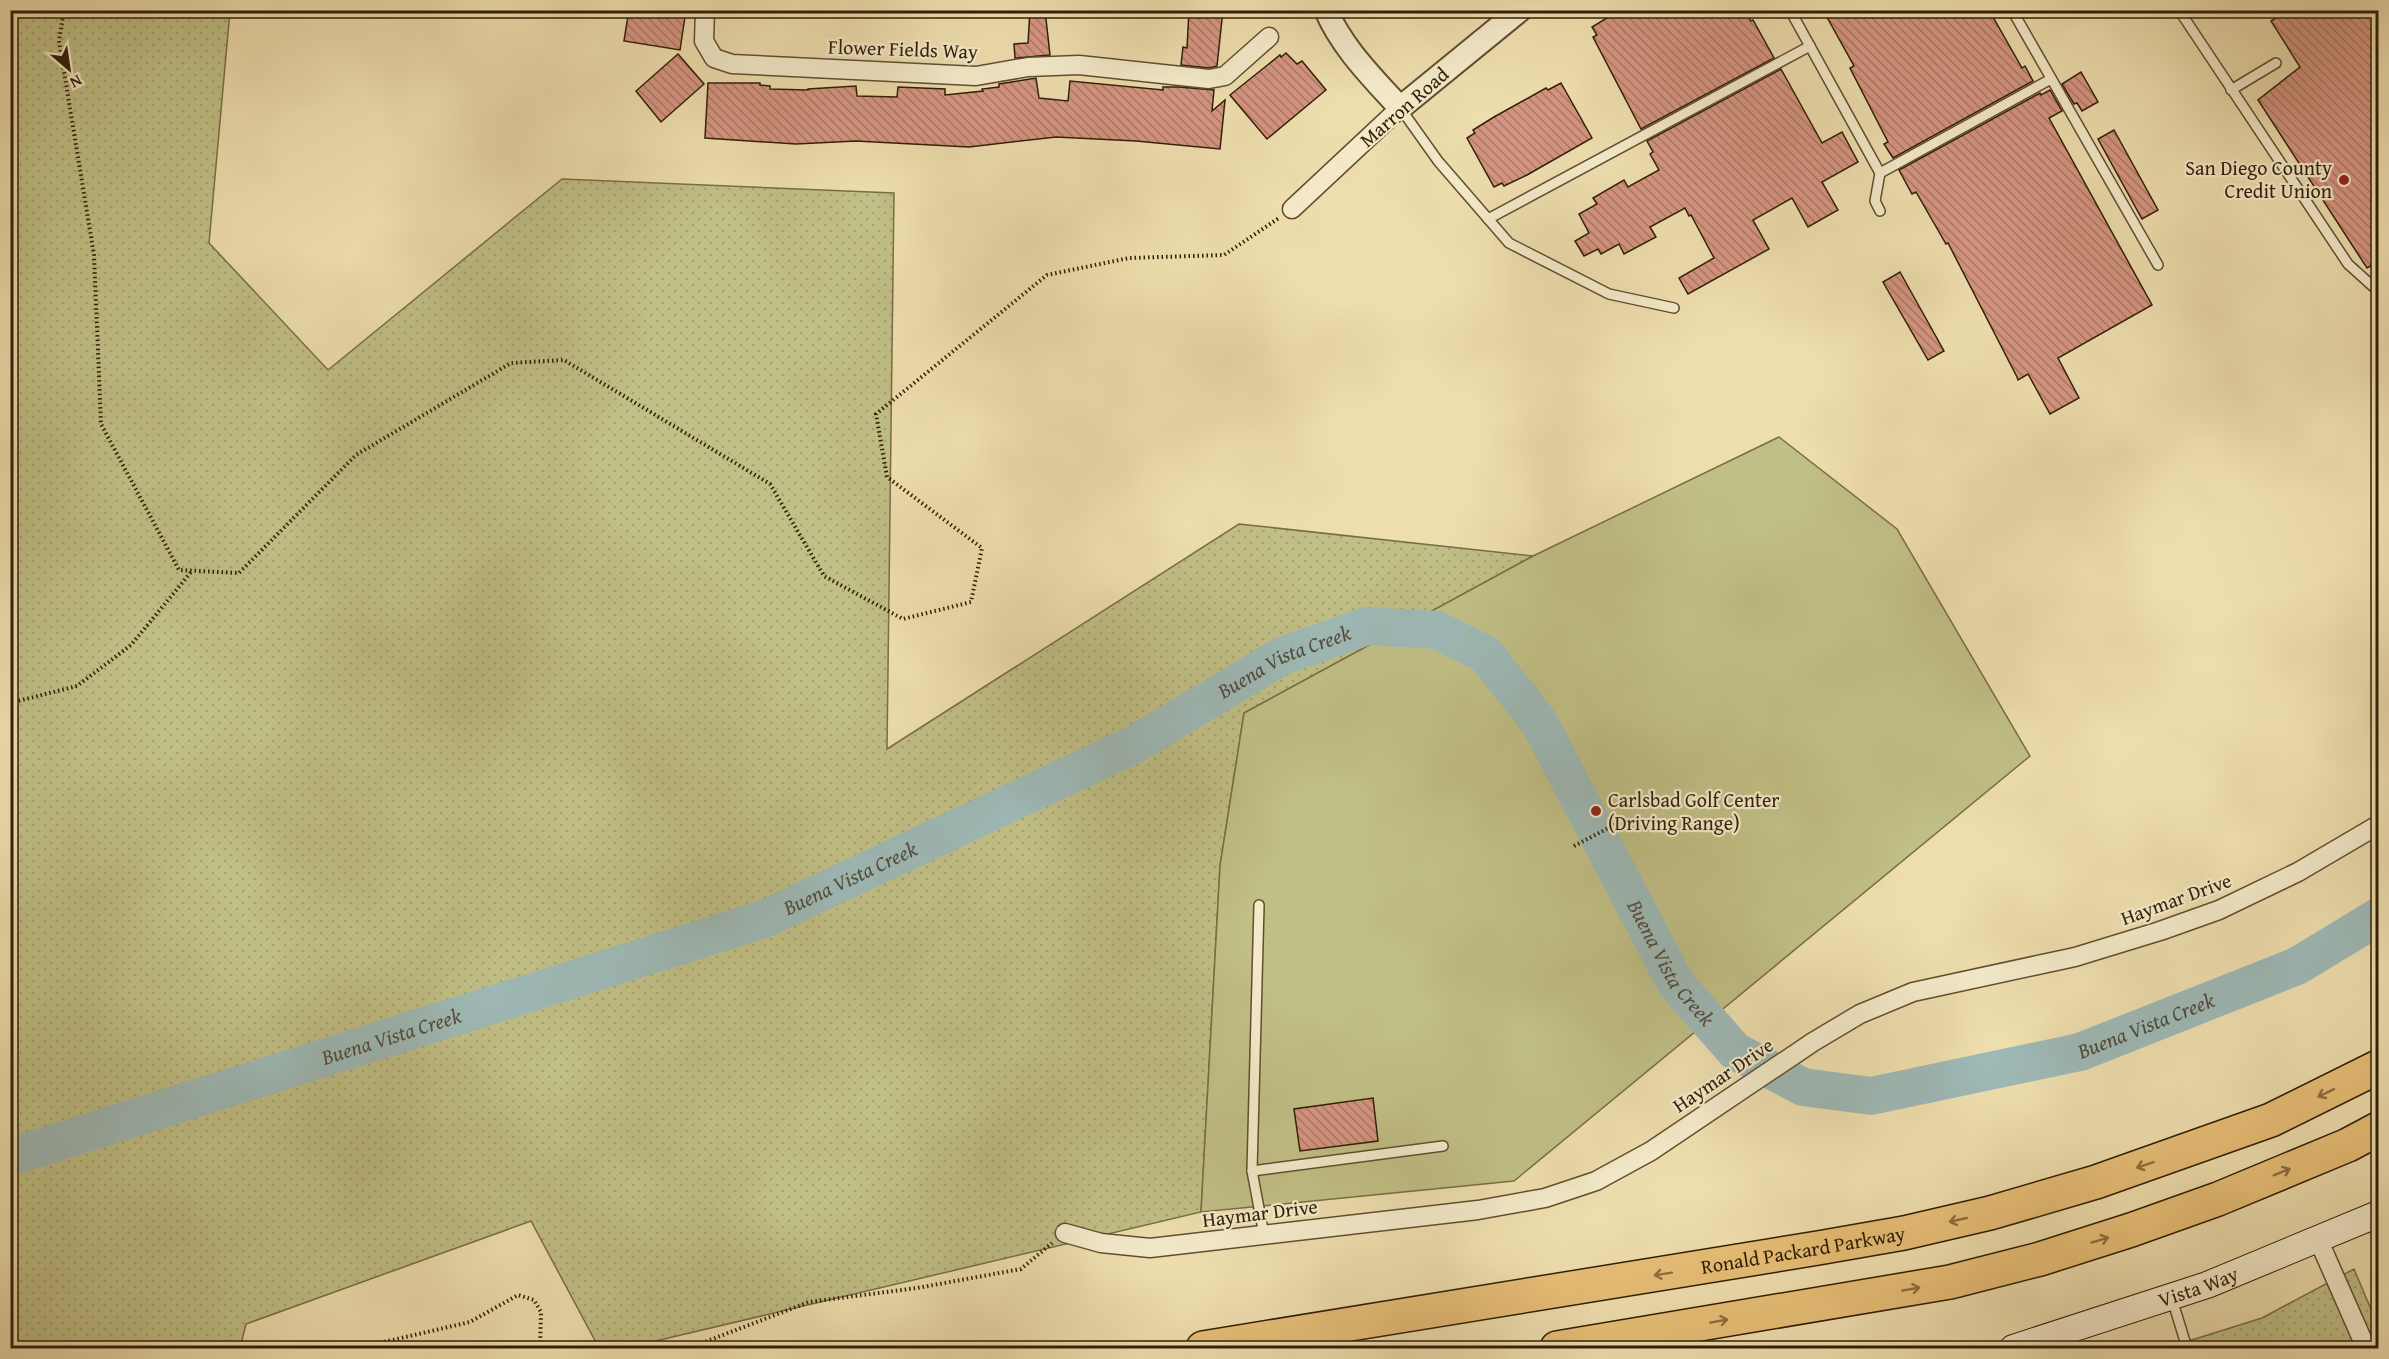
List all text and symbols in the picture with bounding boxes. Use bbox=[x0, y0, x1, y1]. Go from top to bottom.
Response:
street label: Flower Fields Way bbox=[827, 31, 979, 66]
north arrow bbox=[39, 39, 99, 99]
street label: Marron Road bbox=[1353, 59, 1455, 154]
text: N bbox=[66, 69, 87, 95]
place label: San Diego County Credit Union bbox=[2185, 153, 2332, 205]
marker: San Diego County Credit Union bbox=[2337, 173, 2351, 187]
water label: Buena Vista Creek bbox=[1211, 617, 1355, 707]
place label: Carlsbad Golf Center (Driving Range) bbox=[1608, 785, 1780, 837]
marker: Carlsbad Golf Center (Driving Range) bbox=[1589, 804, 1603, 818]
water label: Buena Vista Creek bbox=[777, 833, 922, 923]
street label: Haymar Drive bbox=[2116, 865, 2235, 932]
water label: Buena Vista Creek bbox=[1619, 893, 1722, 1033]
water label: Buena Vista Creek bbox=[2072, 984, 2219, 1067]
water label: Buena Vista Creek bbox=[317, 999, 465, 1073]
street label: Haymar Drive bbox=[1667, 1030, 1779, 1119]
one-way arrow bbox=[2318, 1088, 2336, 1099]
one-way arrow bbox=[2136, 1160, 2155, 1171]
one-way arrow bbox=[2273, 1166, 2291, 1177]
street label: Haymar Drive bbox=[1201, 1191, 1319, 1234]
one-way arrow bbox=[1949, 1215, 1969, 1226]
street label: Ronald Packard Parkway bbox=[1699, 1218, 1907, 1281]
one-way arrow bbox=[2090, 1234, 2109, 1245]
street label: Vista Way bbox=[2154, 1259, 2243, 1314]
one-way arrow bbox=[1654, 1269, 1674, 1280]
one-way arrow bbox=[1901, 1283, 1920, 1294]
one-way arrow bbox=[1708, 1316, 1728, 1327]

